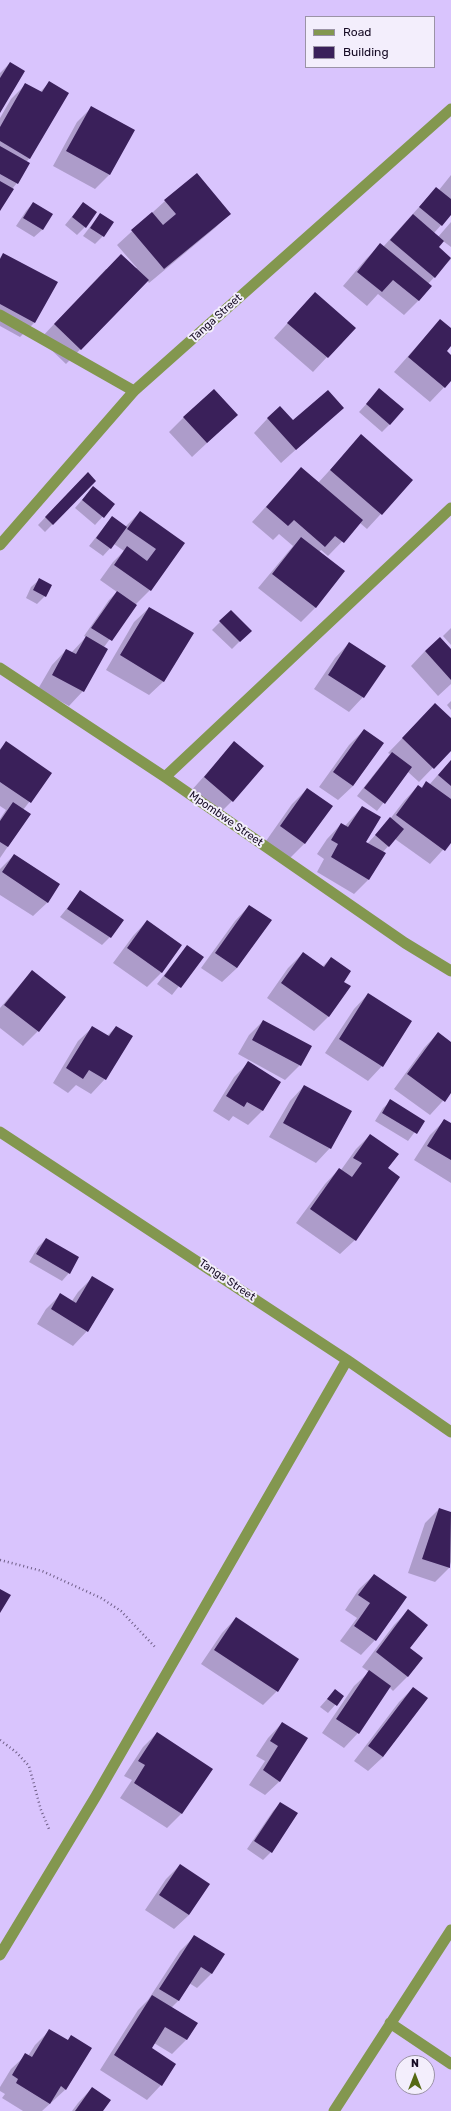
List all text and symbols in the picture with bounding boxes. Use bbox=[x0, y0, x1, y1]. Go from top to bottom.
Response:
legend bbox=[305, 16, 435, 68]
text: Road bbox=[343, 25, 371, 39]
text: Building bbox=[343, 45, 389, 59]
street label: Tanga Street bbox=[187, 291, 245, 345]
street label: Mpombwe Street bbox=[187, 789, 265, 849]
street label: Tanga Street bbox=[196, 1256, 258, 1304]
north arrow bbox=[395, 2055, 435, 2095]
text: N bbox=[411, 2057, 419, 2070]

